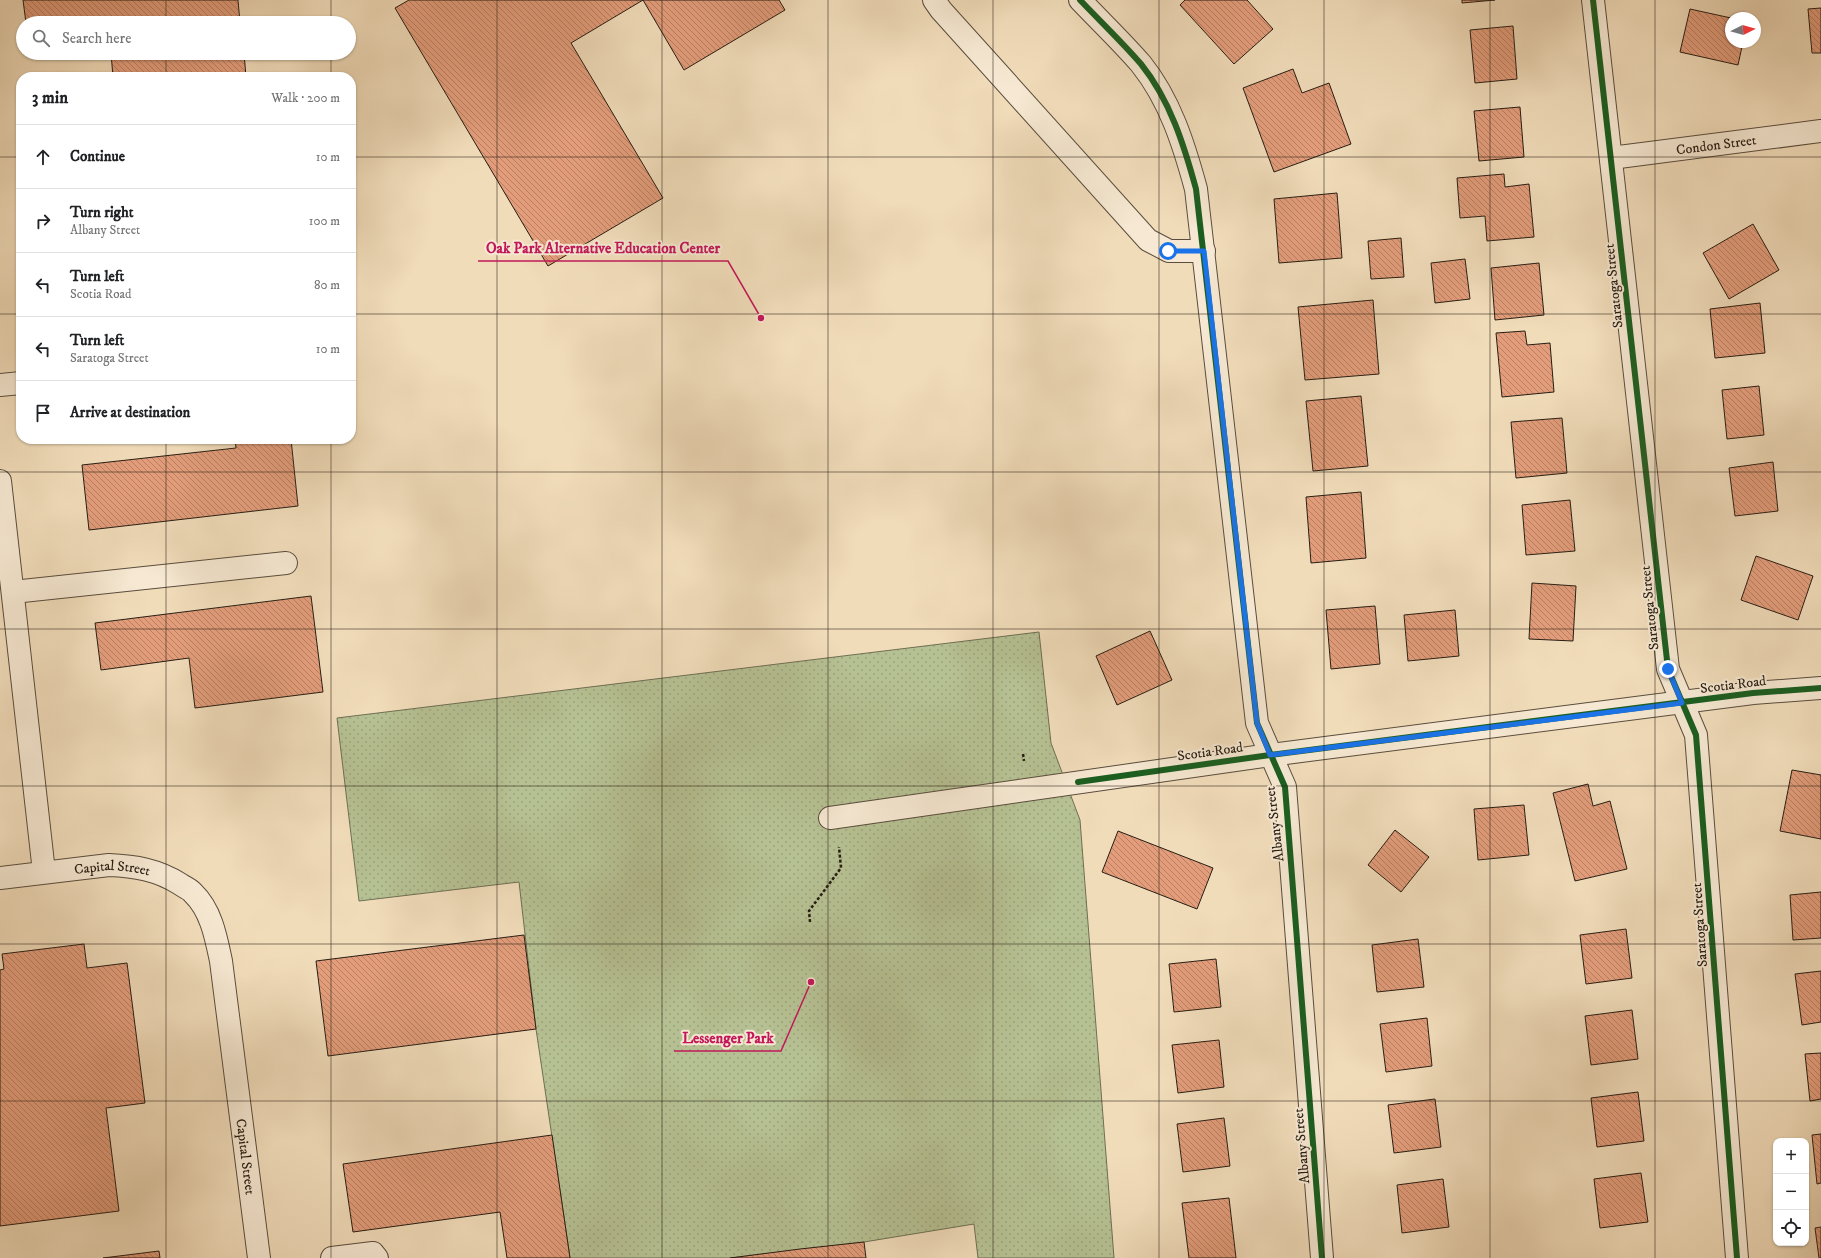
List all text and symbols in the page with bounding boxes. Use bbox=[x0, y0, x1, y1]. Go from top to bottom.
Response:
north arrow bbox=[1725, 12, 1761, 48]
search box bbox=[16, 16, 356, 60]
icon: search bbox=[30, 27, 52, 49]
text: Search here bbox=[62, 29, 131, 48]
text: 3 min bbox=[32, 87, 68, 109]
text: Walk · 200 m bbox=[271, 90, 340, 106]
street label: Condon Street bbox=[1675, 131, 1758, 160]
icon: ahead bbox=[32, 146, 54, 168]
text: Continue bbox=[70, 147, 125, 166]
text: 10 m bbox=[316, 149, 340, 165]
text: Turn right bbox=[70, 203, 133, 222]
icon: right bbox=[32, 210, 54, 232]
text: 100 m bbox=[309, 213, 340, 229]
text: Albany Street bbox=[70, 222, 140, 238]
callout: Oak Park Alternative Education Center bbox=[478, 234, 728, 261]
text: Oak Park Alternative Education Center bbox=[486, 239, 720, 258]
route start bbox=[1159, 242, 1177, 260]
street label: Saratoga Street bbox=[1601, 242, 1627, 329]
text: Turn left bbox=[70, 267, 124, 286]
icon: left bbox=[32, 274, 54, 296]
text: 80 m bbox=[314, 277, 340, 293]
text: Scotia Road bbox=[70, 286, 131, 302]
text: Turn left bbox=[70, 331, 124, 350]
icon: left bbox=[32, 338, 54, 360]
text: 10 m bbox=[316, 341, 340, 357]
text: Saratoga Street bbox=[70, 350, 149, 366]
icon: arrive bbox=[32, 402, 54, 424]
text: Arrive at destination bbox=[70, 403, 190, 422]
street label: Saratoga Street bbox=[1637, 564, 1663, 651]
route end bbox=[1659, 660, 1677, 678]
street label: Scotia Road bbox=[1699, 672, 1767, 698]
street label: Scotia Road bbox=[1176, 738, 1244, 766]
street label: Albany Street bbox=[1261, 785, 1289, 862]
street label: Capital Street bbox=[73, 857, 153, 880]
street label: Saratoga Street bbox=[1688, 882, 1712, 968]
callout: Lessenger Park bbox=[674, 1024, 781, 1051]
text: Lessenger Park bbox=[682, 1029, 774, 1048]
street label: Albany Street bbox=[1290, 1107, 1314, 1184]
street label: Capital Street bbox=[231, 1118, 259, 1196]
map controls bbox=[1773, 1138, 1809, 1246]
button: + bbox=[1773, 1138, 1809, 1174]
button: − bbox=[1773, 1174, 1809, 1210]
button: locate bbox=[1773, 1210, 1809, 1246]

